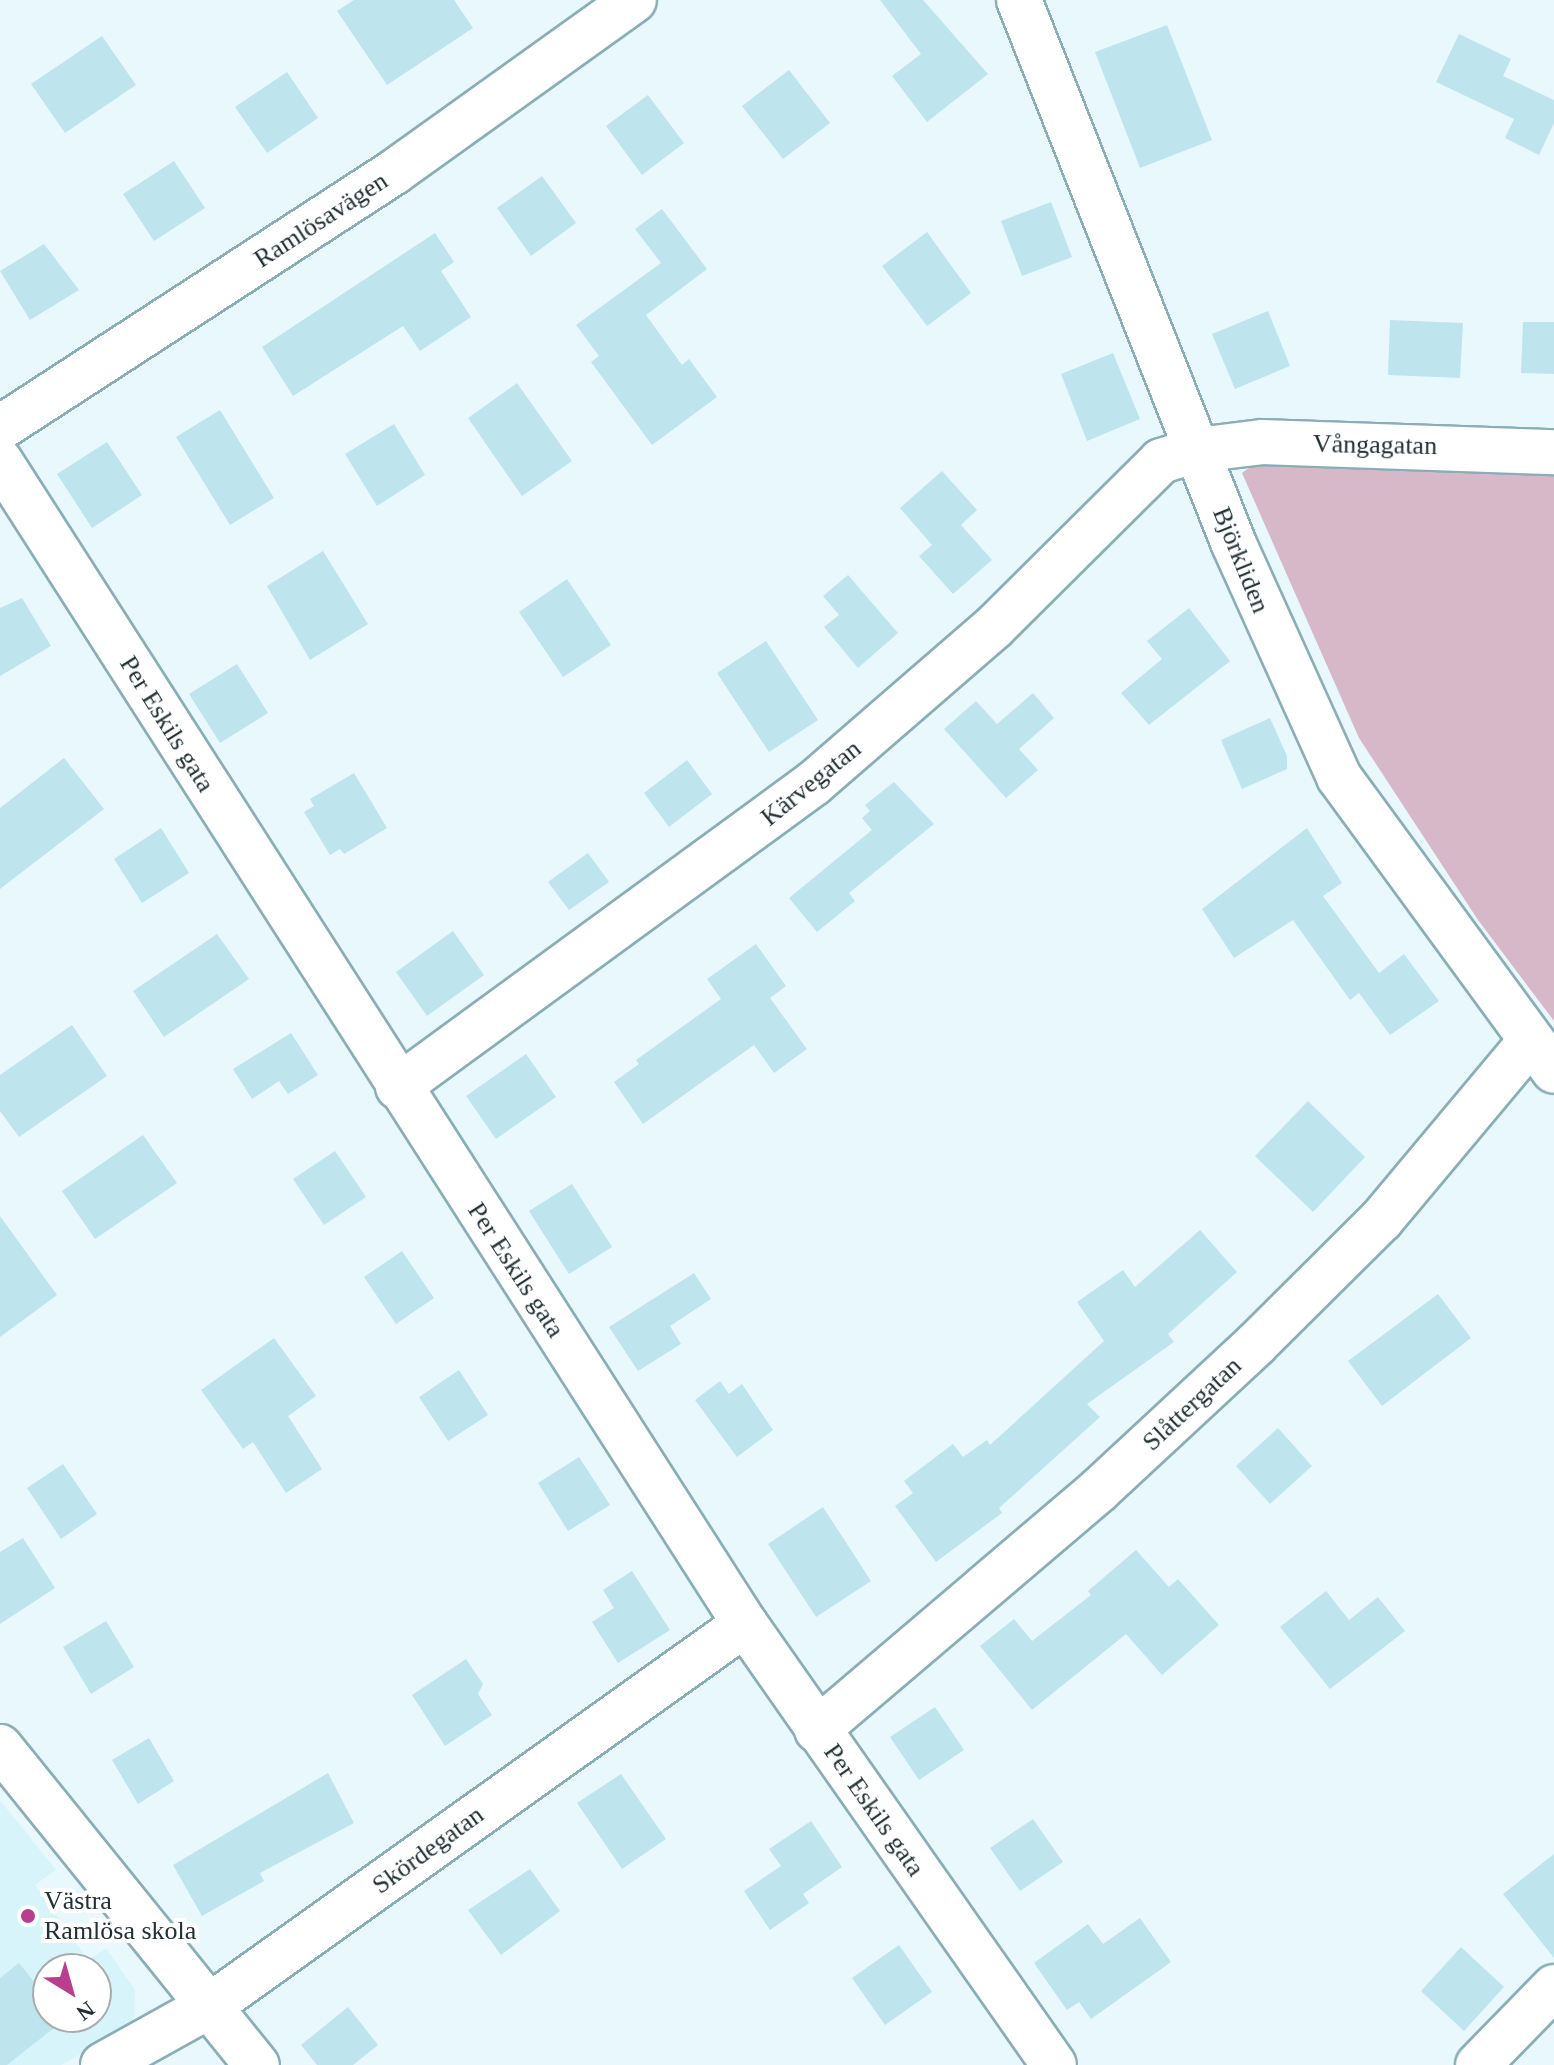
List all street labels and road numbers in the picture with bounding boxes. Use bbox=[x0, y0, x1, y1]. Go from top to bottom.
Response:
street label: Ramlösavägen bbox=[248, 165, 394, 275]
street label: Vångagatan bbox=[1313, 428, 1437, 462]
street label: Björkliden bbox=[1206, 503, 1276, 617]
street label: Per Eskils gata bbox=[113, 650, 221, 798]
street label: Kärvegatan bbox=[755, 733, 867, 833]
street label: Per Eskils gata bbox=[461, 1197, 571, 1343]
street label: Slåttergatan bbox=[1136, 1350, 1248, 1458]
street label: Per Eskils gata bbox=[817, 1738, 931, 1882]
street label: Skördegatan bbox=[366, 1799, 490, 1901]

